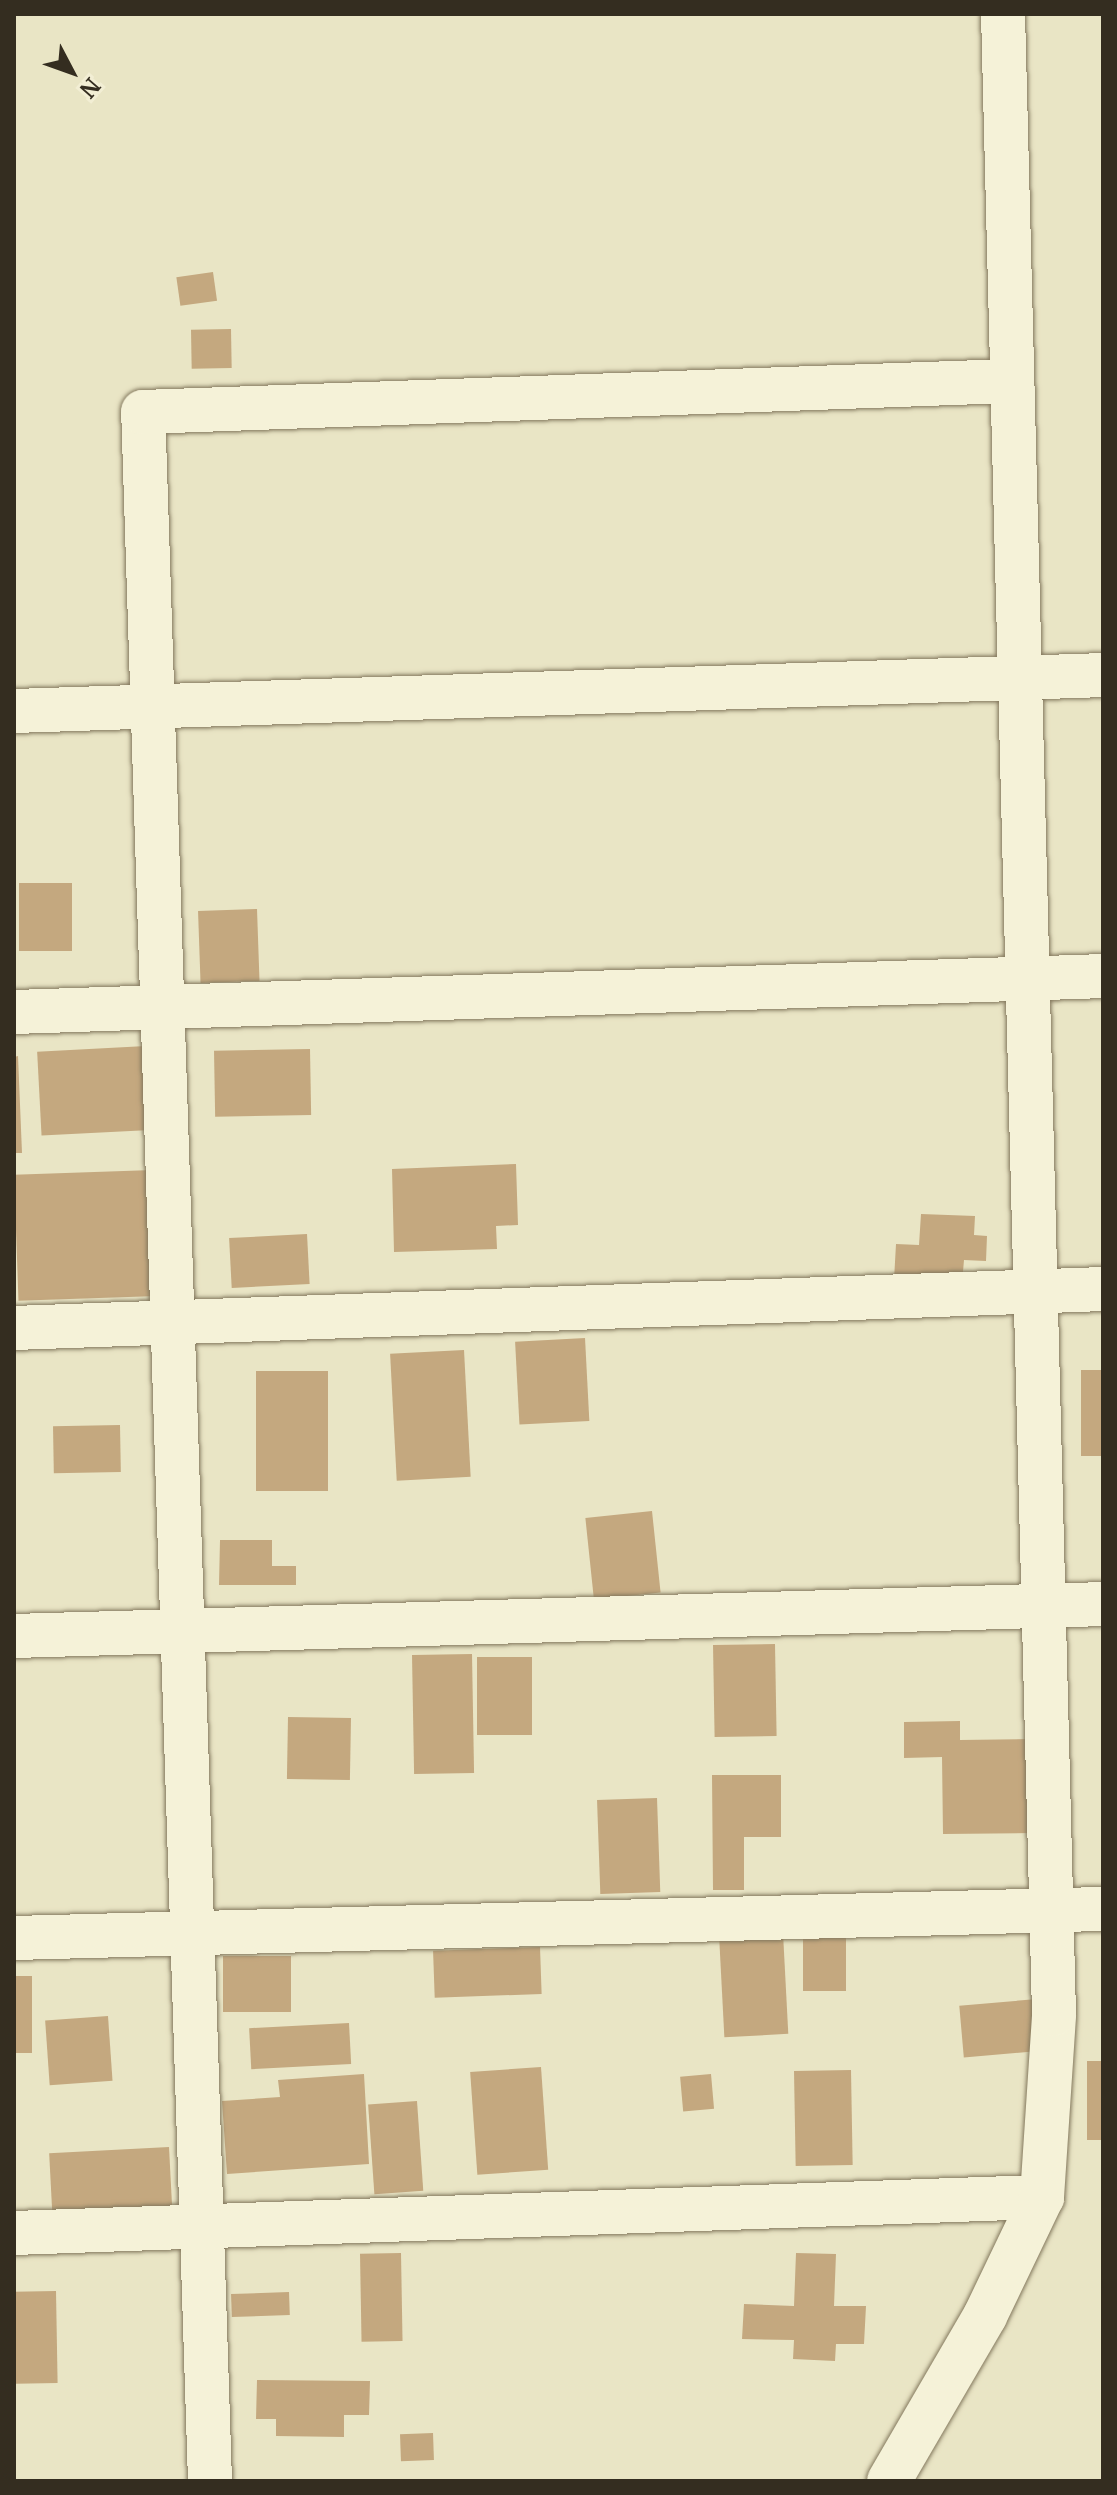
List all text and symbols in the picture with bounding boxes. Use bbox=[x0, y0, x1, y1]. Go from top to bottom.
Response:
north arrow bbox=[32, 32, 112, 112]
text: N bbox=[74, 72, 106, 103]

